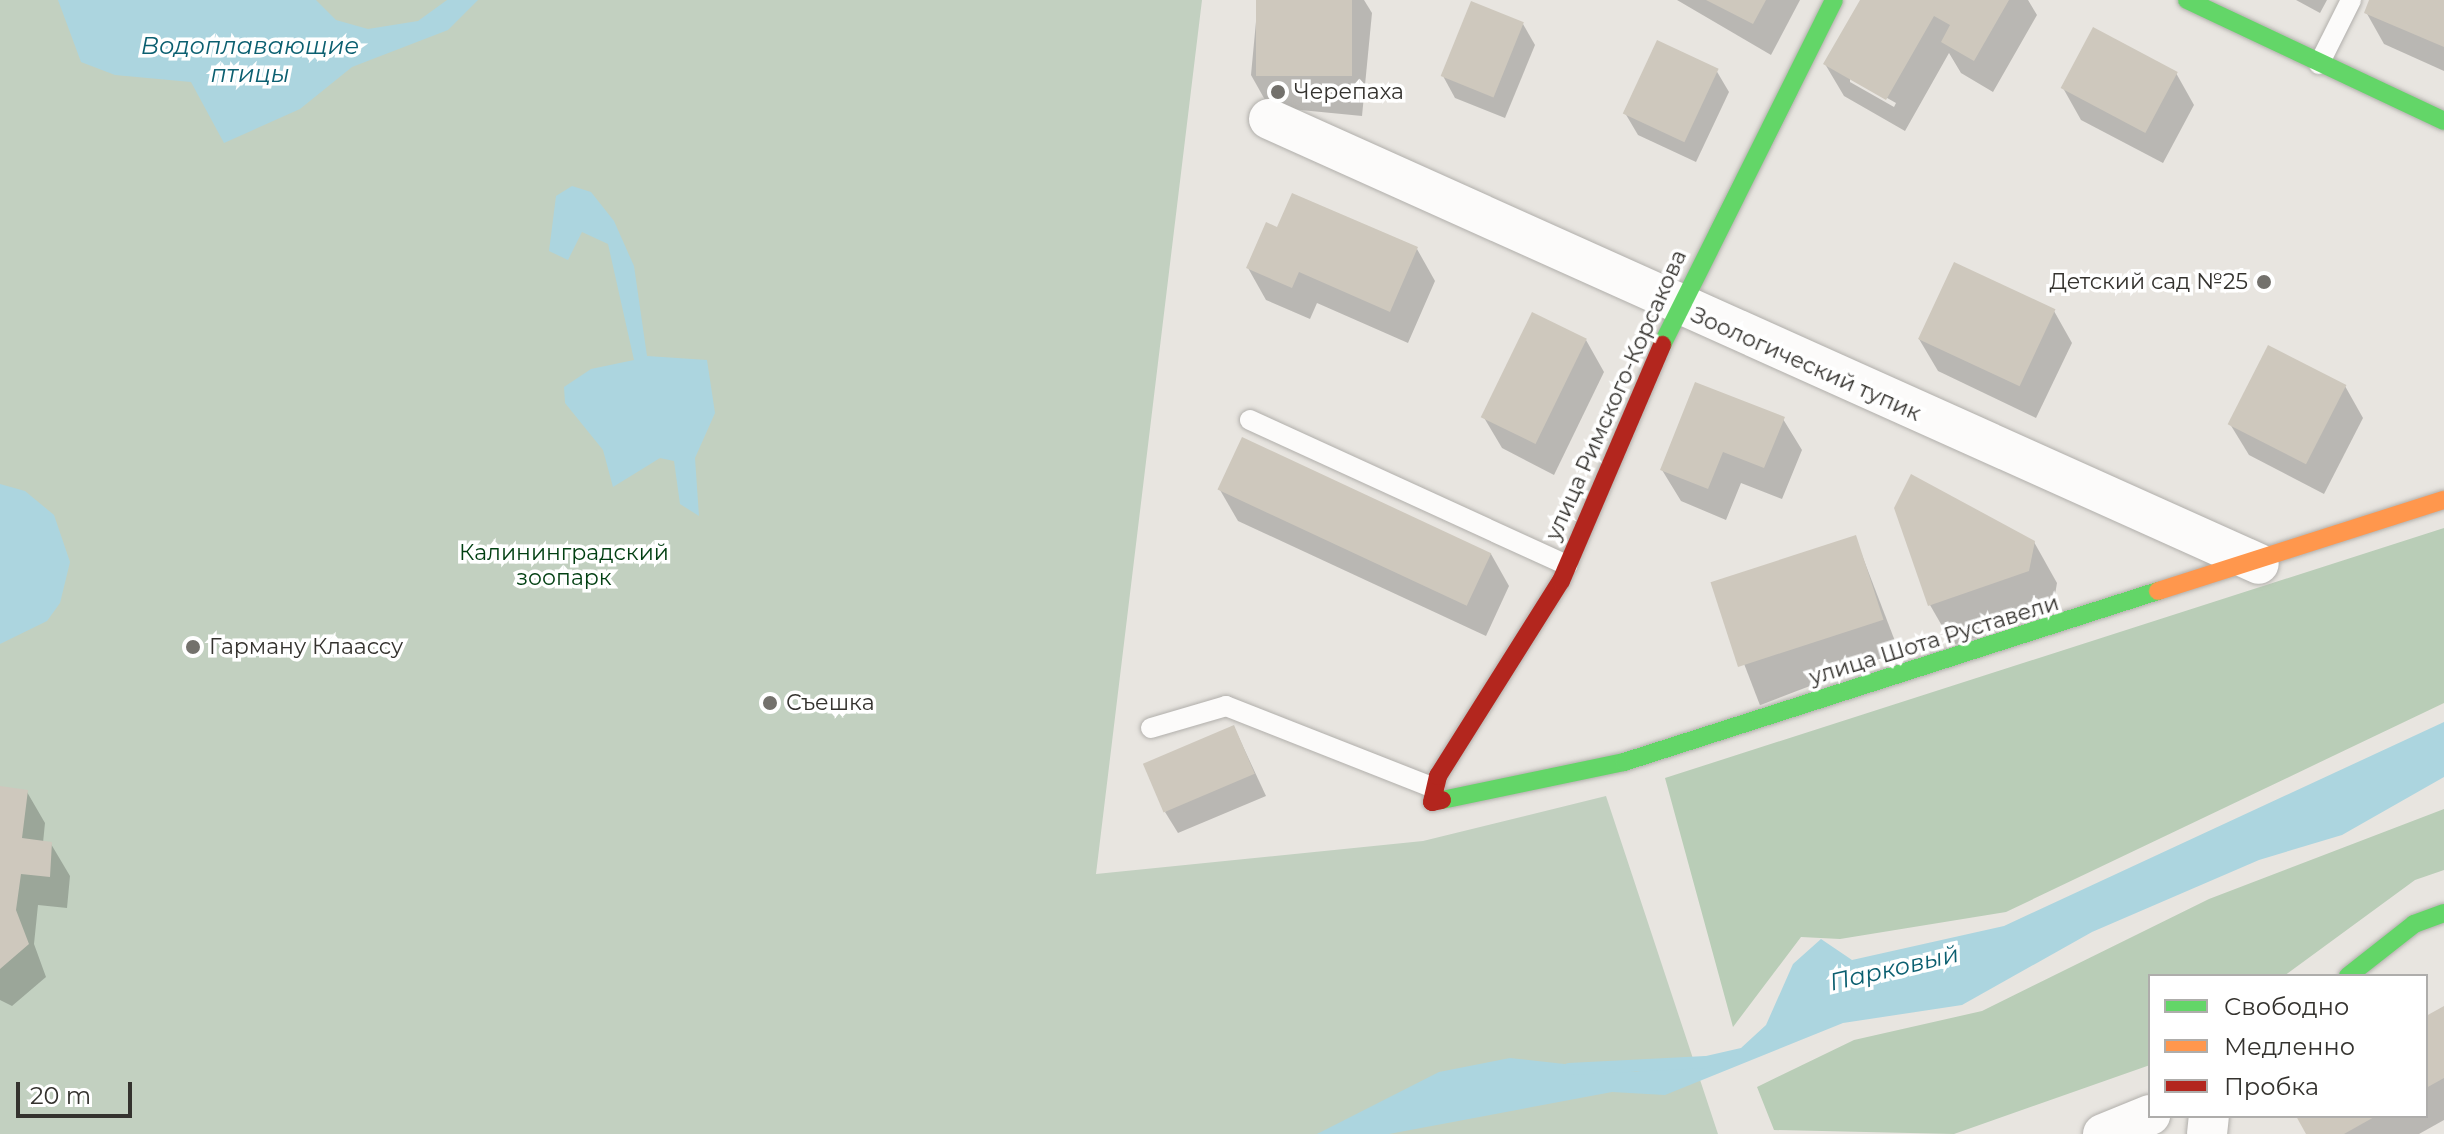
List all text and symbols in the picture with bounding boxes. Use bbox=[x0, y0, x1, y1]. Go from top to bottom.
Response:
water label: Водоплавающие птицы bbox=[141, 32, 359, 88]
place label: Черепаха bbox=[1294, 79, 1404, 105]
marker: Черепаха bbox=[1269, 83, 1287, 101]
street label: улица Римского-Корсакова bbox=[1540, 246, 1692, 544]
place label: Детский сад №25 bbox=[2050, 269, 2248, 295]
marker: Детский сад №25 bbox=[2255, 273, 2273, 291]
street label: Зоологический тупик bbox=[1687, 301, 1925, 427]
park label: Калининградский зоопарк bbox=[459, 539, 669, 590]
street label: улица Шота Руставели bbox=[1806, 589, 2062, 691]
place label: Гарману Клаассу bbox=[209, 634, 403, 660]
marker: Гарману Клаассу bbox=[184, 638, 202, 656]
place label: Съешка bbox=[786, 690, 874, 716]
marker: Съешка bbox=[761, 694, 779, 712]
water label: Парковый bbox=[1827, 939, 1961, 997]
legend bbox=[2148, 974, 2428, 1118]
text: Свободно bbox=[2224, 992, 2349, 1021]
text: Медленно bbox=[2224, 1032, 2355, 1061]
scale bar bbox=[20, 1066, 136, 1116]
text: Пробка bbox=[2224, 1072, 2319, 1101]
text: 20 m bbox=[30, 1081, 91, 1110]

